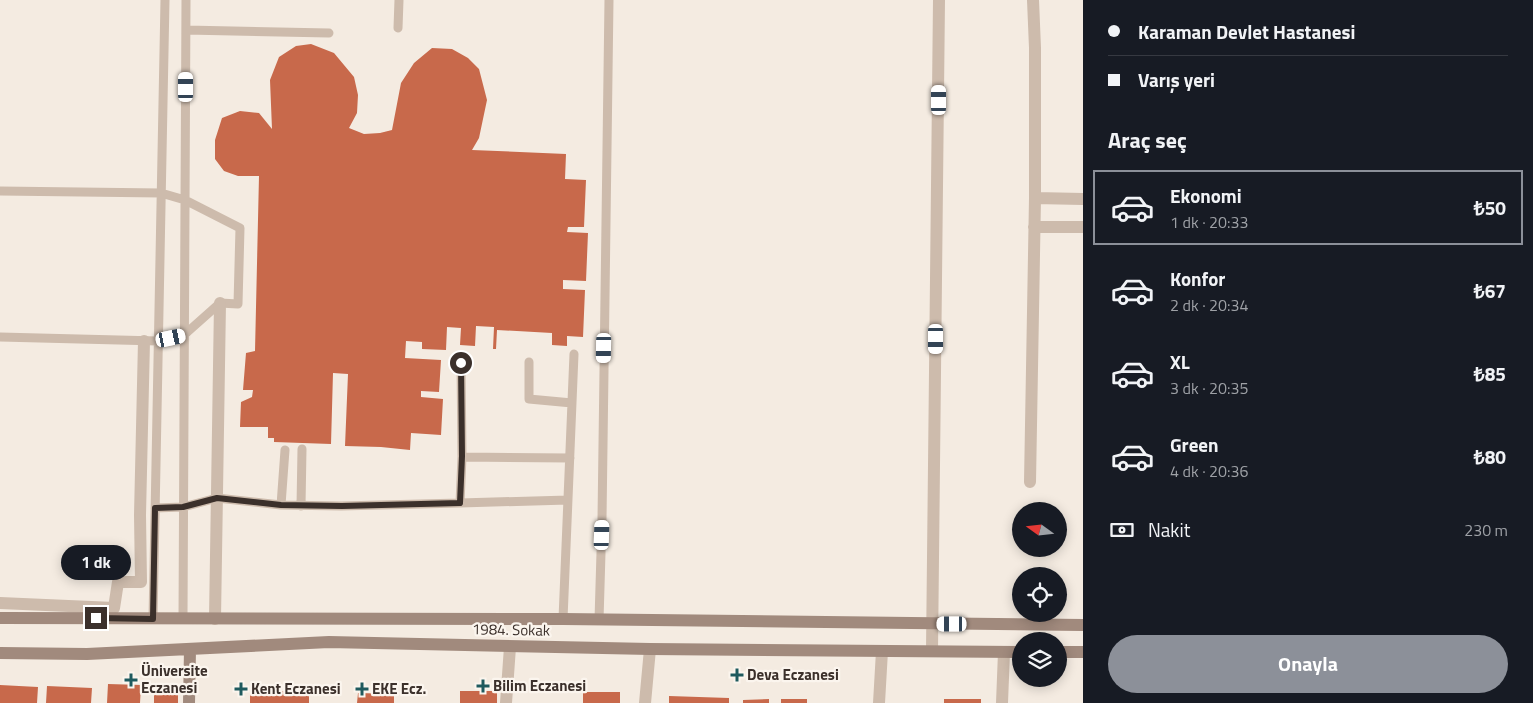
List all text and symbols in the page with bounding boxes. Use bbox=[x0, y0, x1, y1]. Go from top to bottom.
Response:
text: Karaman Devlet Hastanesi bbox=[1138, 17, 1355, 46]
text: Varış yeri bbox=[1138, 65, 1215, 94]
car bbox=[178, 72, 193, 102]
car bbox=[931, 85, 946, 115]
text: Araç seç bbox=[1108, 123, 1187, 157]
text: Ekonomi bbox=[1170, 181, 1242, 210]
icon: car bbox=[1110, 185, 1155, 230]
text: ₺50 bbox=[1474, 193, 1506, 222]
text: 1 dk · 20:33 bbox=[1170, 210, 1248, 234]
text: Konfor bbox=[1170, 264, 1225, 293]
icon: car bbox=[1110, 268, 1155, 313]
text: ₺67 bbox=[1474, 276, 1506, 305]
text: 2 dk · 20:34 bbox=[1170, 293, 1248, 317]
car bbox=[928, 324, 943, 354]
car bbox=[154, 328, 187, 348]
car bbox=[596, 333, 611, 363]
text: XL bbox=[1170, 347, 1190, 376]
icon: car bbox=[1110, 351, 1155, 396]
route start bbox=[450, 352, 472, 374]
text: ₺85 bbox=[1474, 359, 1506, 388]
text: 3 dk · 20:35 bbox=[1170, 376, 1248, 400]
text: Green bbox=[1170, 430, 1219, 459]
icon: car bbox=[1110, 434, 1155, 479]
text: ₺80 bbox=[1474, 442, 1506, 471]
text: 4 dk · 20:36 bbox=[1170, 459, 1248, 483]
north arrow bbox=[1012, 502, 1068, 558]
map controls bbox=[1012, 502, 1067, 687]
text: Nakit bbox=[1148, 515, 1190, 544]
icon: cash bbox=[1108, 516, 1136, 544]
text: 230 m bbox=[1464, 518, 1508, 542]
car bbox=[593, 520, 610, 550]
callout: 1 dk bbox=[61, 546, 131, 580]
text: 1 dk bbox=[81, 550, 111, 574]
button: locate bbox=[1012, 567, 1067, 622]
route end bbox=[85, 607, 107, 629]
street label: 1984. Sokak bbox=[472, 617, 550, 642]
car bbox=[937, 617, 967, 632]
button: layers bbox=[1012, 632, 1067, 687]
button: Onayla bbox=[1108, 635, 1508, 693]
place label: Üniversite Eczanesi bbox=[141, 659, 208, 699]
place label: Deva Eczanesi bbox=[747, 663, 839, 686]
marker: Deva Eczanesi bbox=[731, 669, 743, 681]
marker: Üniversite Eczanesi bbox=[125, 674, 137, 686]
place label: Bilim Eczanesi bbox=[493, 674, 586, 697]
place label: Kent Eczanesi bbox=[251, 677, 341, 700]
place label: EKE Ecz. bbox=[372, 677, 426, 700]
marker: Bilim Eczanesi bbox=[477, 680, 489, 692]
marker: Kent Eczanesi bbox=[235, 683, 247, 695]
marker: EKE Ecz. bbox=[356, 683, 368, 695]

